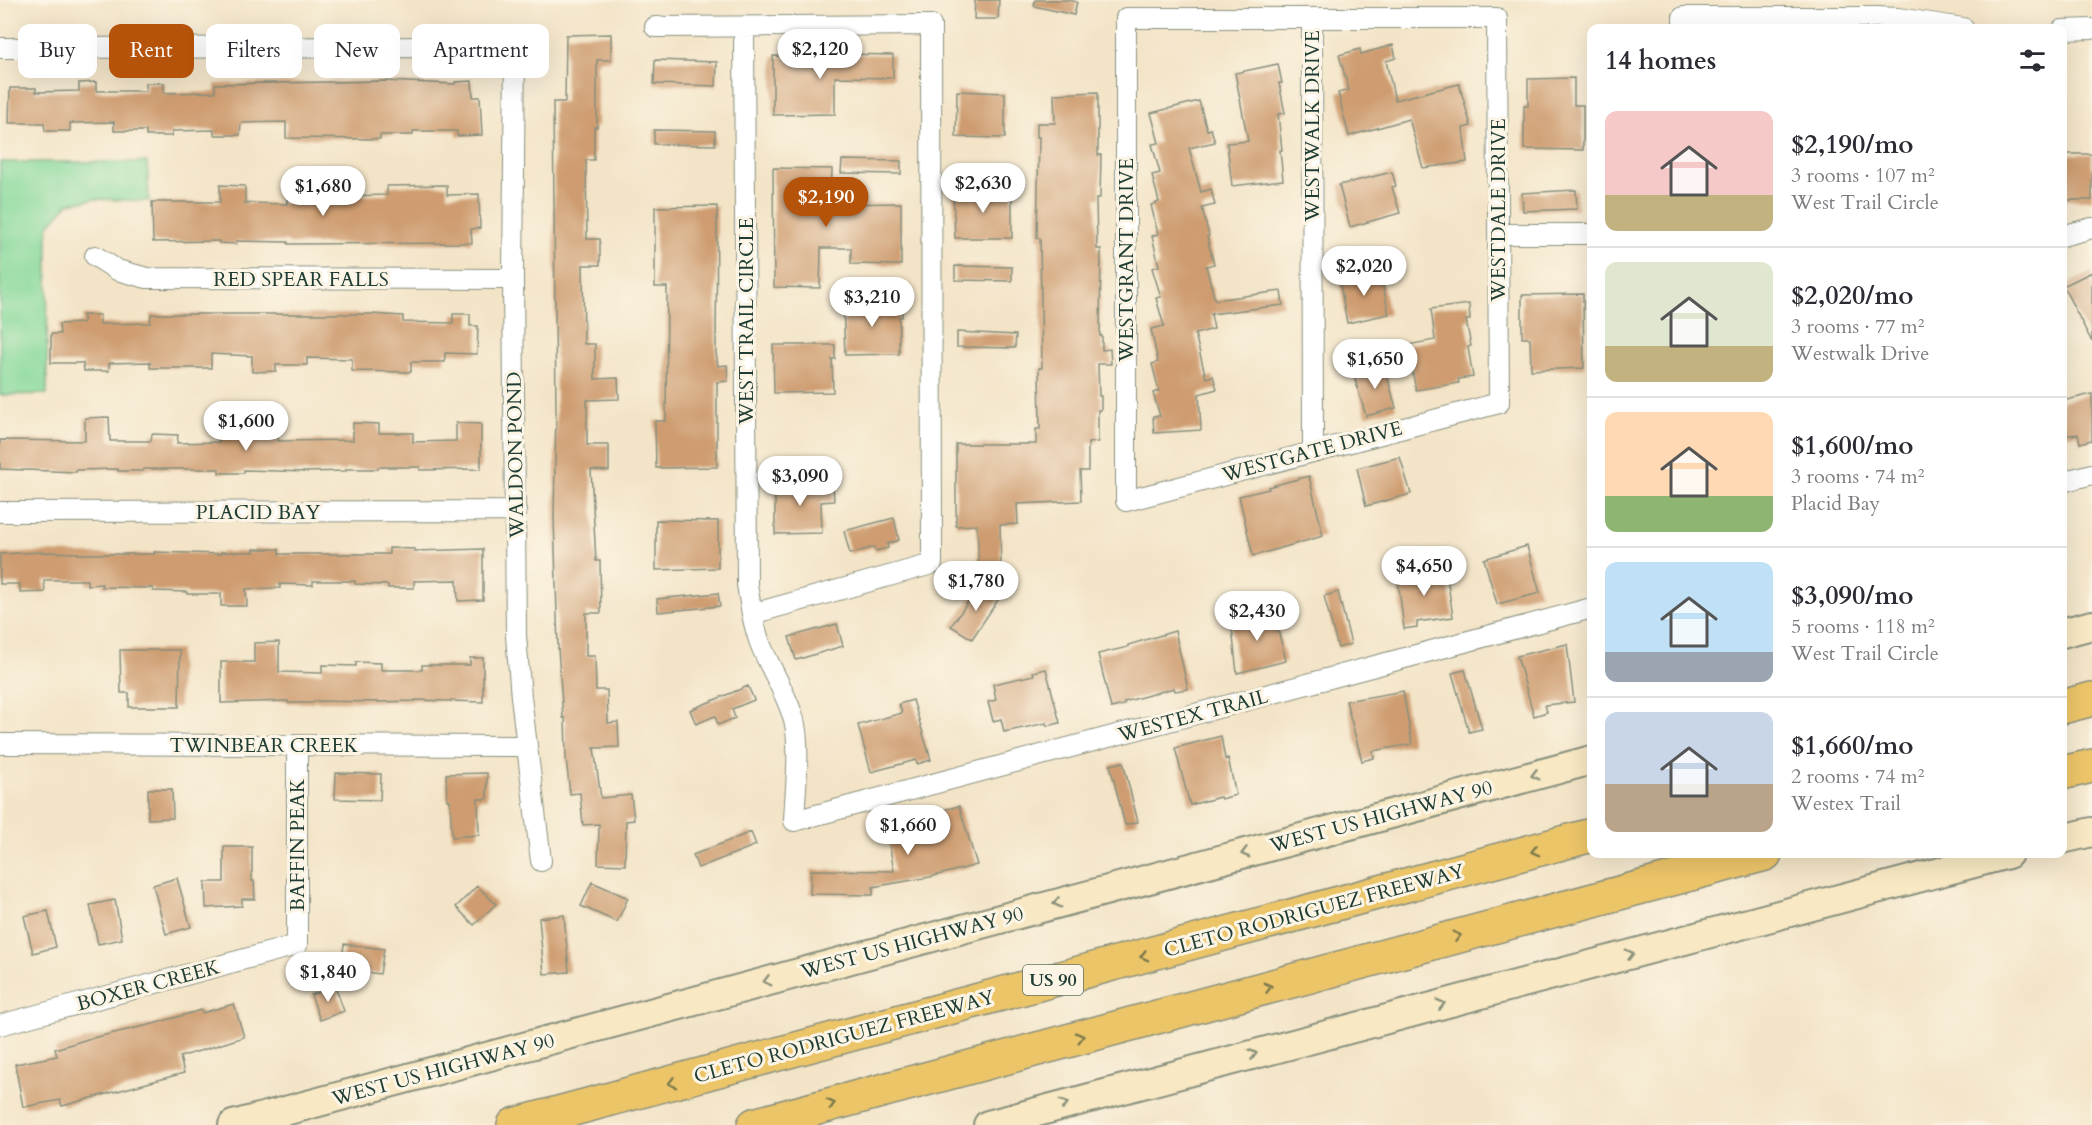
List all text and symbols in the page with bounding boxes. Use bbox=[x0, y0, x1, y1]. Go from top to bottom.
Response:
chip: Buy bbox=[18, 24, 97, 78]
chip: Rent bbox=[109, 24, 194, 78]
chip: Filters bbox=[206, 24, 302, 78]
chip: New bbox=[314, 24, 400, 78]
chip: Apartment bbox=[412, 24, 549, 78]
pin: $2,120 bbox=[771, 29, 869, 80]
street label: WESTWALK DRIVE bbox=[1299, 30, 1326, 223]
text: $2,120 bbox=[791, 35, 849, 62]
text: 14 homes bbox=[1605, 43, 1716, 78]
icon: filters bbox=[2016, 44, 2049, 77]
street label: WESTDALE DRIVE bbox=[1485, 118, 1512, 303]
text: $2,190/mo bbox=[1791, 127, 1914, 162]
icon: home bbox=[1653, 135, 1725, 207]
street label: WESTGRANT DRIVE bbox=[1113, 158, 1140, 363]
text: 3 rooms · 107 m² bbox=[1791, 162, 1935, 189]
pin: $2,630 bbox=[934, 163, 1032, 214]
pin: $1,680 bbox=[274, 166, 372, 217]
text: $2,630 bbox=[954, 169, 1012, 196]
text: $1,680 bbox=[294, 172, 352, 199]
pin: $2,190 bbox=[777, 177, 875, 228]
text: $2,190 bbox=[797, 183, 855, 210]
text: West Trail Circle bbox=[1791, 189, 1939, 216]
street label: WEST TRAIL CIRCLE bbox=[733, 217, 760, 426]
pin: $2,020 bbox=[1315, 246, 1413, 297]
text: $2,020 bbox=[1335, 252, 1393, 279]
street label: RED SPEAR FALLS bbox=[213, 266, 389, 293]
pin: $3,210 bbox=[823, 277, 921, 328]
text: $2,020/mo bbox=[1791, 278, 1914, 313]
text: $3,210 bbox=[843, 283, 901, 310]
icon: home bbox=[1653, 286, 1725, 358]
text: 3 rooms · 77 m² bbox=[1791, 313, 1924, 340]
pin: $1,650 bbox=[1326, 339, 1424, 390]
text: Westwalk Drive bbox=[1791, 340, 1929, 367]
text: $1,650 bbox=[1346, 345, 1404, 372]
street label: WALDON POND bbox=[501, 371, 530, 540]
pin: $1,600 bbox=[197, 401, 295, 452]
text: $1,600 bbox=[217, 407, 275, 434]
street label: WESTGATE DRIVE bbox=[1218, 414, 1405, 489]
text: $1,600/mo bbox=[1791, 428, 1914, 463]
icon: home bbox=[1653, 436, 1725, 508]
pin: $3,090 bbox=[751, 456, 849, 507]
text: $3,090 bbox=[771, 462, 829, 489]
text: 3 rooms · 74 m² bbox=[1791, 463, 1924, 490]
text: Placid Bay bbox=[1791, 490, 1880, 517]
street label: PLACID BAY bbox=[196, 499, 320, 526]
pin: $4,650 bbox=[1375, 546, 1473, 597]
text: $4,650 bbox=[1395, 552, 1453, 579]
pin: $1,780 bbox=[927, 561, 1025, 612]
text: $1,780 bbox=[947, 567, 1005, 594]
text: $3,090/mo bbox=[1791, 578, 1914, 613]
icon: home bbox=[1653, 586, 1725, 658]
pin: $2,430 bbox=[1208, 591, 1306, 642]
text: $2,430 bbox=[1228, 597, 1286, 624]
text: 5 rooms · 118 m² bbox=[1791, 613, 1935, 640]
text: West Trail Circle bbox=[1791, 640, 1939, 667]
street label: WESTEX TRAIL bbox=[1114, 682, 1272, 749]
text: $1,660/mo bbox=[1791, 728, 1914, 763]
street label: TWINBEAR CREEK bbox=[170, 732, 358, 759]
icon: home bbox=[1653, 736, 1725, 808]
text: 2 rooms · 74 m² bbox=[1791, 763, 1924, 790]
one-way arrow bbox=[1530, 768, 1541, 780]
street label: WEST US HIGHWAY 90 bbox=[1266, 774, 1495, 859]
street label: BAFFIN PEAK bbox=[284, 778, 311, 912]
text: Westex Trail bbox=[1791, 790, 1901, 817]
pin: $1,660 bbox=[859, 805, 957, 856]
text: $1,660 bbox=[879, 811, 937, 838]
one-way arrow bbox=[1530, 843, 1540, 856]
one-way arrow bbox=[1240, 846, 1251, 858]
street label: CLETO RODRIGUEZ FREEWAY bbox=[1161, 857, 1468, 964]
one-way arrow bbox=[1052, 896, 1062, 909]
street label: WEST US HIGHWAY 90 bbox=[797, 900, 1026, 985]
one-way arrow bbox=[1452, 931, 1462, 944]
one-way arrow bbox=[1139, 948, 1149, 961]
one-way arrow bbox=[1624, 948, 1634, 961]
pin: $1,840 bbox=[279, 952, 377, 1003]
street label: BOXER CREEK bbox=[74, 953, 223, 1018]
text: $1,840 bbox=[299, 958, 357, 985]
road number: US 90 bbox=[1023, 965, 1083, 995]
one-way arrow bbox=[762, 974, 772, 987]
one-way arrow bbox=[1263, 982, 1273, 994]
street label: CLETO RODRIGUEZ FREEWAY bbox=[691, 983, 998, 1090]
one-way arrow bbox=[1435, 999, 1446, 1011]
street label: WEST US HIGHWAY 90 bbox=[328, 1027, 557, 1112]
one-way arrow bbox=[1075, 1032, 1085, 1045]
one-way arrow bbox=[1247, 1049, 1258, 1061]
one-way arrow bbox=[667, 1075, 677, 1088]
one-way arrow bbox=[826, 1099, 836, 1112]
one-way arrow bbox=[1059, 1099, 1069, 1112]

